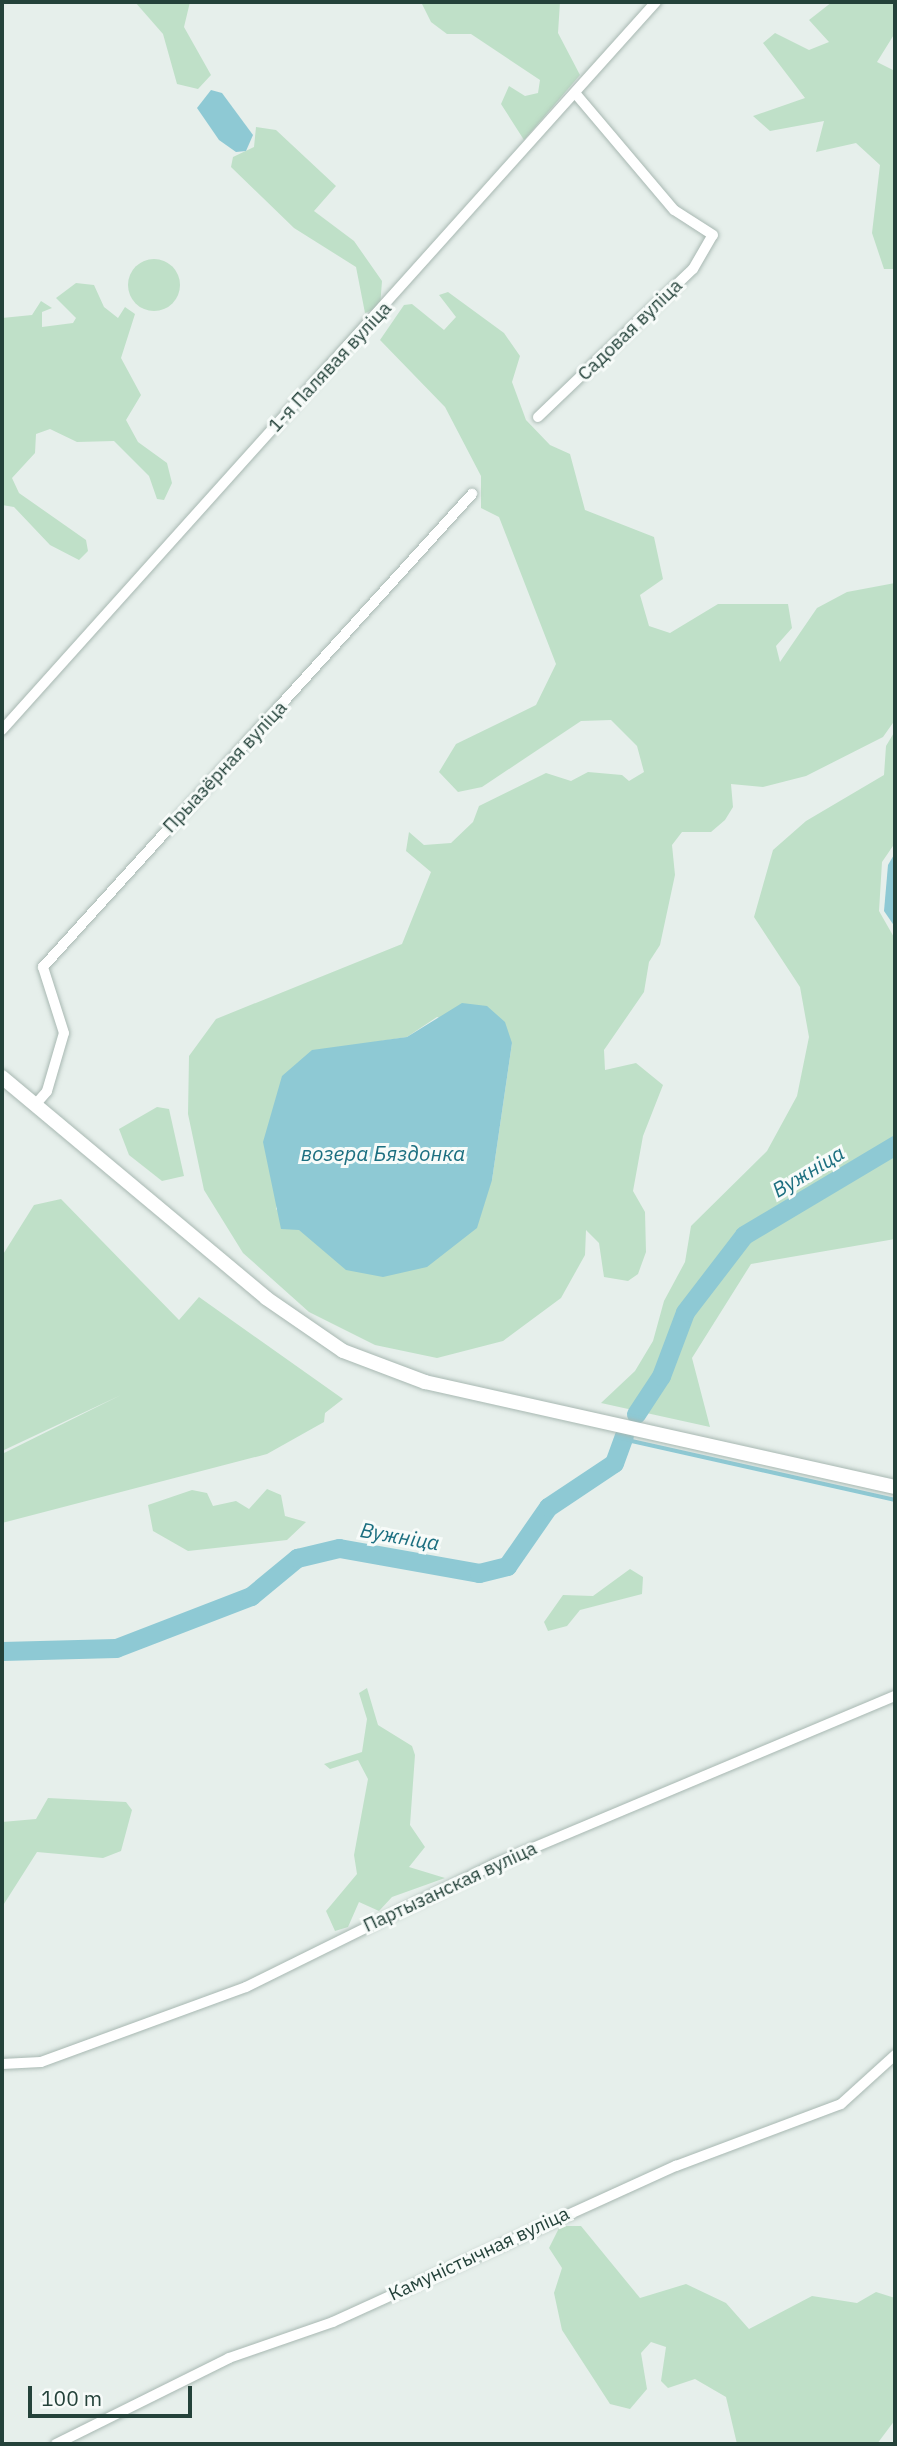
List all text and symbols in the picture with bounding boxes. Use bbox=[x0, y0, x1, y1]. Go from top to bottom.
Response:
street label: Садовая вуліца bbox=[573, 274, 687, 386]
street label: 1-я Палявая вуліца bbox=[264, 297, 396, 437]
street label: Прыазёрная вуліца bbox=[158, 696, 292, 838]
water label: возера Бяздонка bbox=[301, 1140, 465, 1166]
water label: Вужніца bbox=[767, 1140, 849, 1202]
water label: Вужніца bbox=[358, 1517, 442, 1555]
street label: Партызанская вуліца bbox=[360, 1837, 540, 1937]
street label: Камуністычная вуліца bbox=[385, 2202, 573, 2306]
scale bar bbox=[32, 2372, 196, 2416]
text: 100 m bbox=[41, 2384, 102, 2412]

